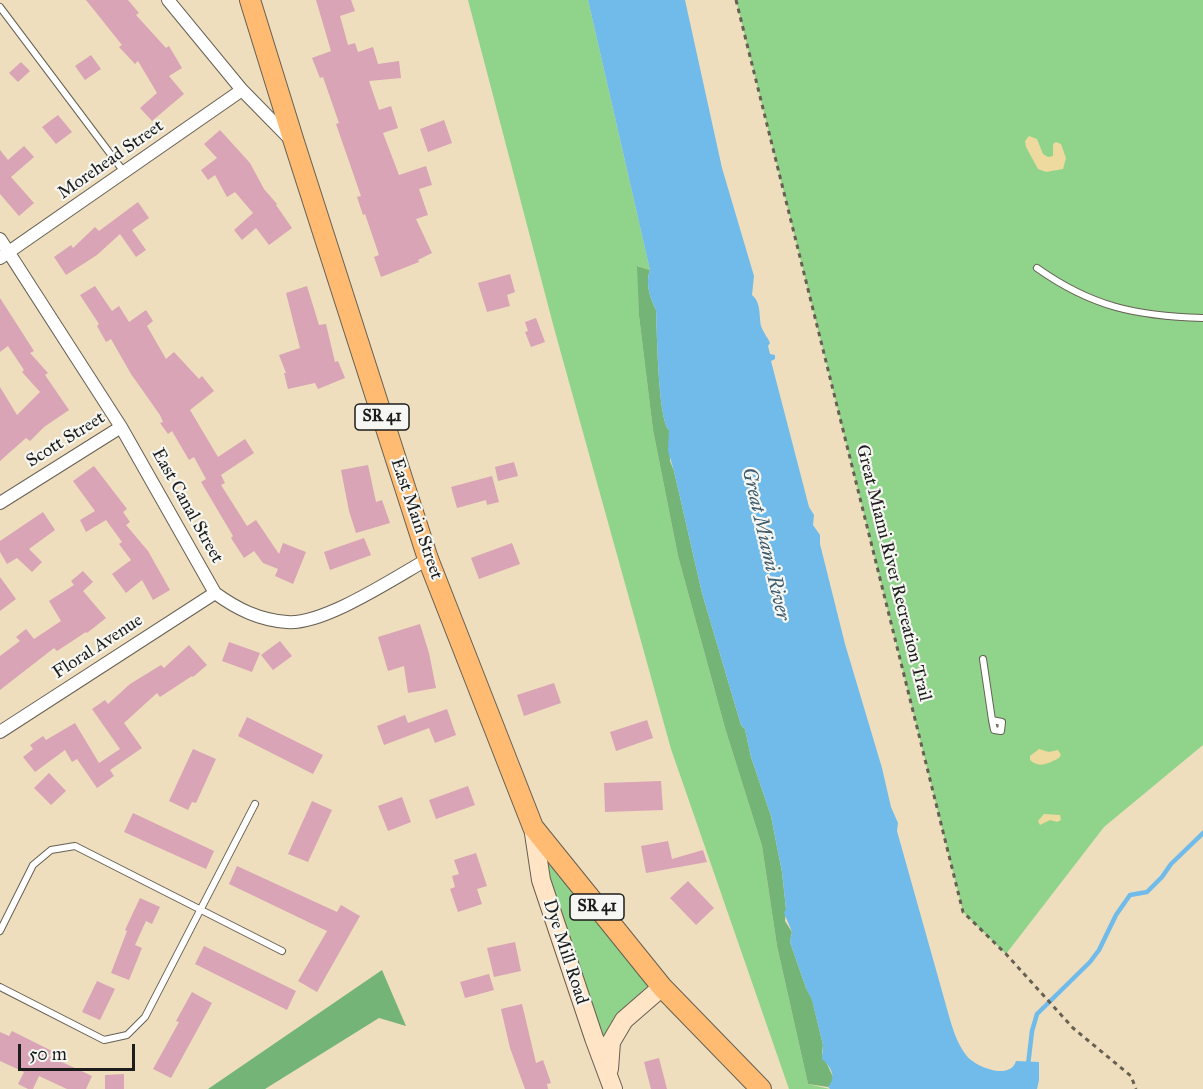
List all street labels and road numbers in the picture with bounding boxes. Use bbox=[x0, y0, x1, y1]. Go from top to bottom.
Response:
street label: Morehead Street bbox=[54, 116, 168, 204]
road number: SR 41 bbox=[355, 404, 409, 430]
street label: Scott Street bbox=[23, 407, 109, 473]
street label: Great Miami River Recreation Trail bbox=[851, 442, 935, 704]
street label: East Canal Street bbox=[147, 445, 227, 567]
street label: East Main Street bbox=[385, 456, 447, 582]
street label: Floral Avenue bbox=[49, 610, 147, 684]
road number: SR 41 bbox=[570, 894, 624, 920]
street label: Dye Mill Road bbox=[538, 897, 592, 1007]

